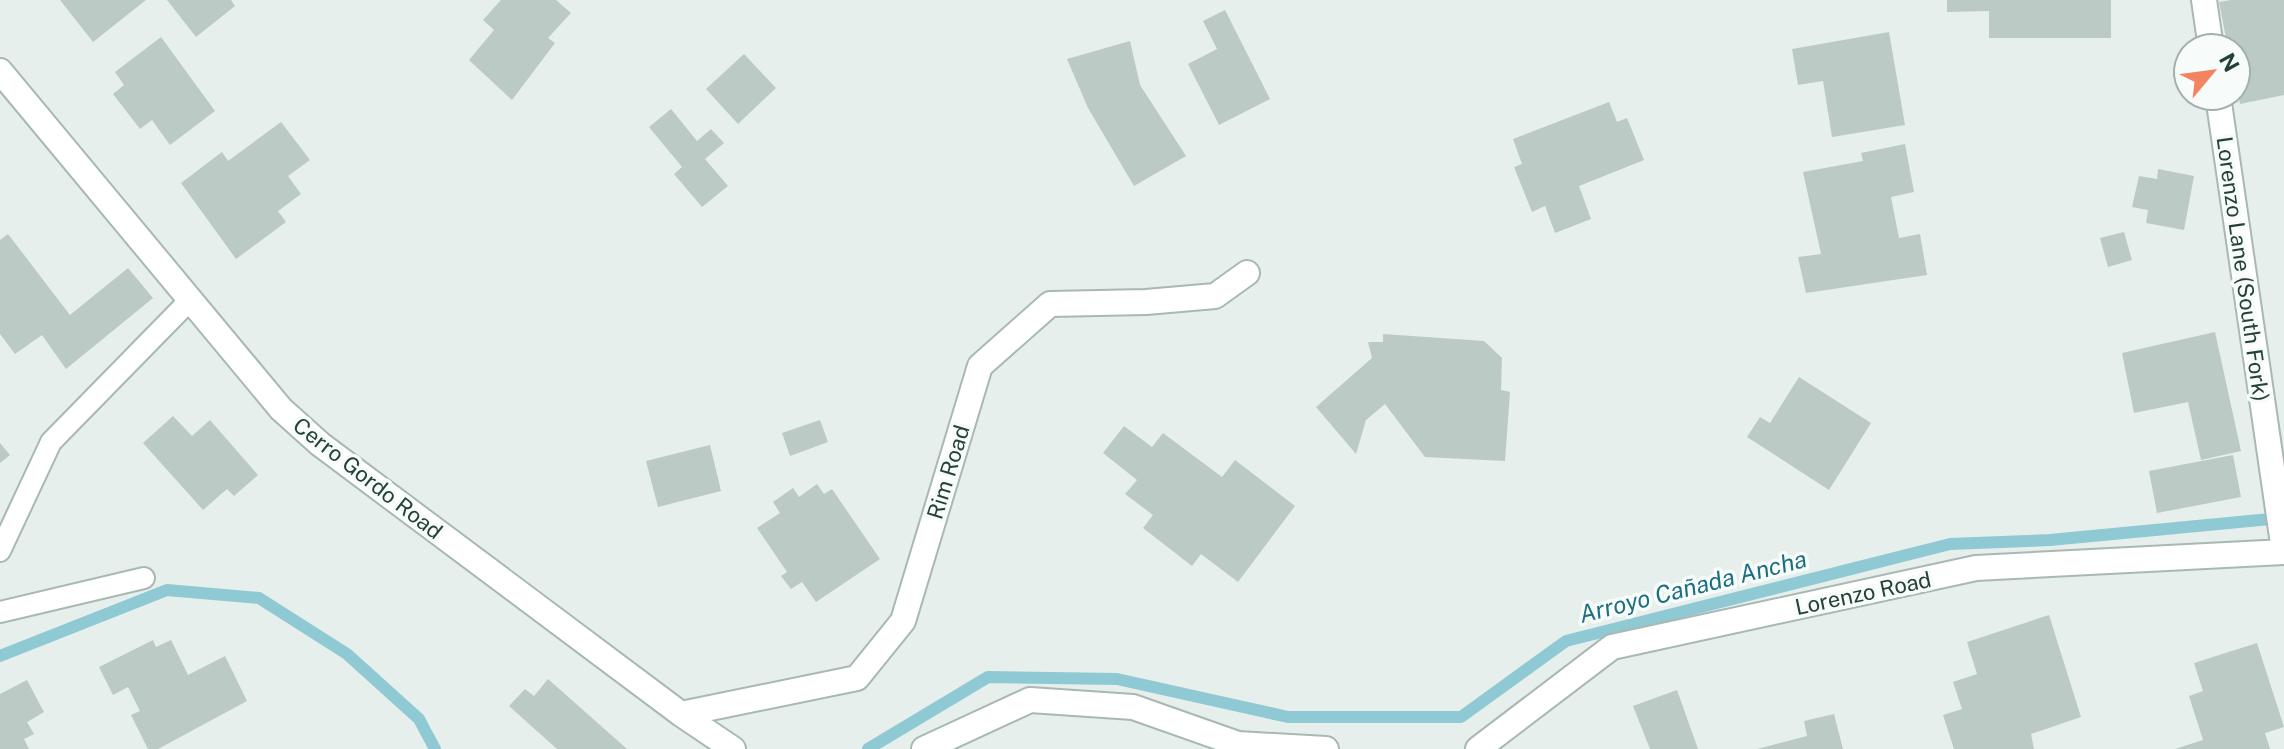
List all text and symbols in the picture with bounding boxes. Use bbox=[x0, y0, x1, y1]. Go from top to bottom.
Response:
north arrow bbox=[2172, 32, 2252, 112]
text: N bbox=[2214, 48, 2245, 76]
street label: Lorenzo Lane (South Fork) bbox=[2212, 135, 2274, 403]
street label: Cerro Gordo Road bbox=[288, 412, 448, 544]
street label: Rim Road bbox=[921, 422, 975, 522]
water label: Arroyo Cañada Ancha bbox=[1576, 544, 1809, 628]
street label: Lorenzo Road bbox=[1793, 566, 1933, 620]

